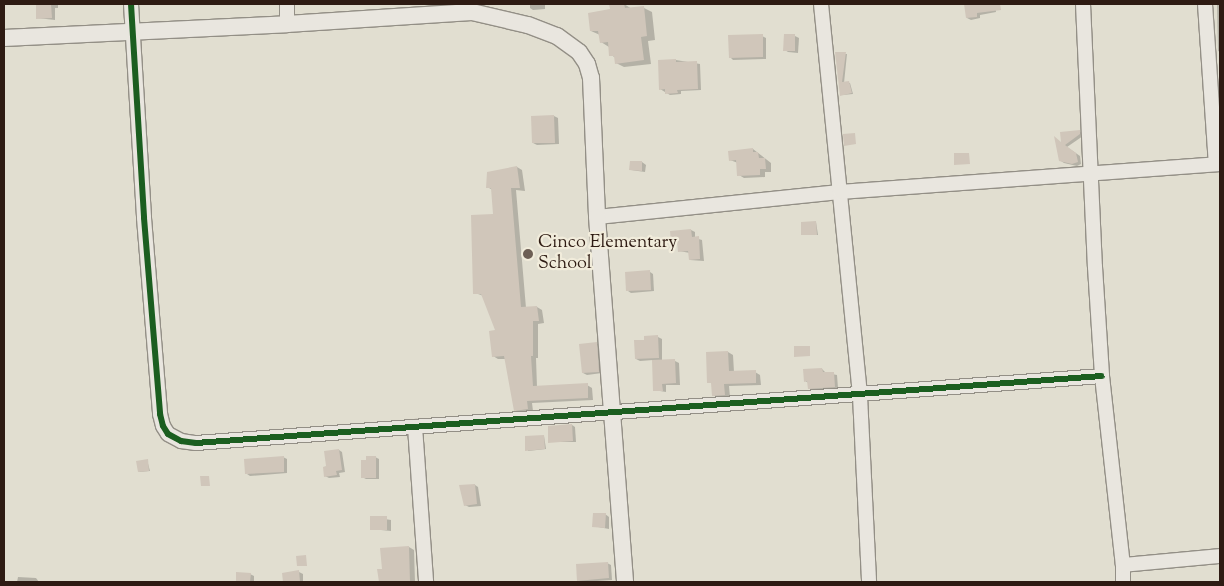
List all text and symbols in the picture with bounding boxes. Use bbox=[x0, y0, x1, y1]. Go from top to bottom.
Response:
place label: Cinco Elementary School bbox=[538, 233, 677, 276]
marker: Cinco Elementary School bbox=[522, 248, 534, 260]

